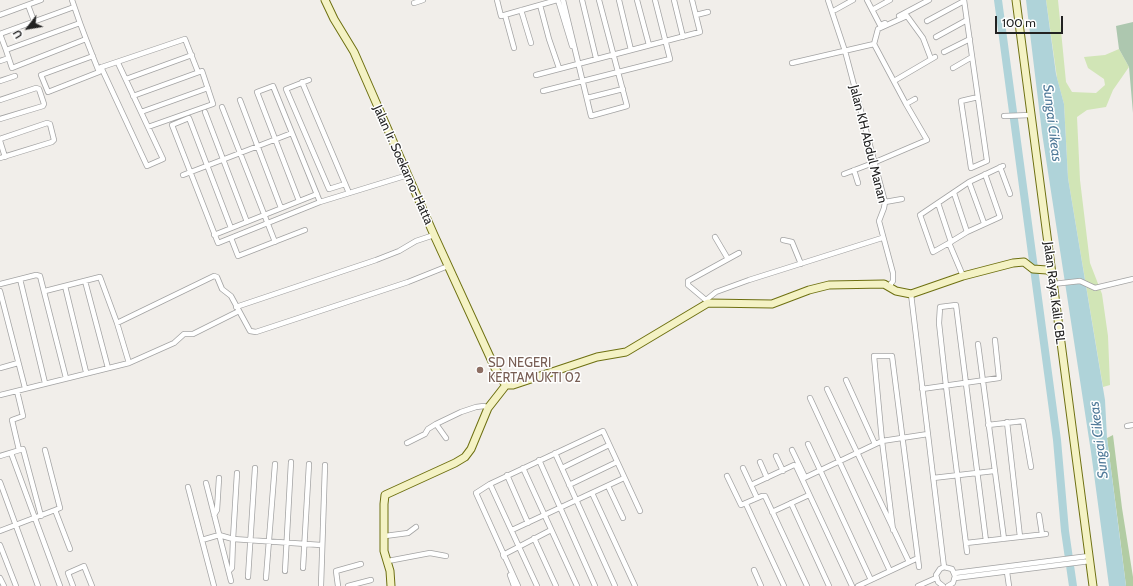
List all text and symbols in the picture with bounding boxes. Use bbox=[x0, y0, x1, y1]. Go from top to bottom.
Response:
north arrow bbox=[8, 8, 48, 48]
scale bar bbox=[997, 8, 1065, 34]
text: 100 m bbox=[1002, 15, 1036, 30]
text: U bbox=[10, 27, 26, 41]
street label: Jalan KH Abdul Manan bbox=[846, 83, 890, 205]
water label: Sungai Cikeas bbox=[1039, 83, 1065, 163]
street label: Jalan Ir. Soekarno-Hatta bbox=[370, 103, 436, 227]
street label: Jalan Raya Kali CBL bbox=[1040, 241, 1068, 345]
place label: SD NEGERI KERTAMUKTI 02 bbox=[488, 355, 581, 386]
marker: SD NEGERI KERTAMUKTI 02 bbox=[475, 365, 485, 375]
water label: Sungai Cikeas bbox=[1086, 400, 1112, 480]

